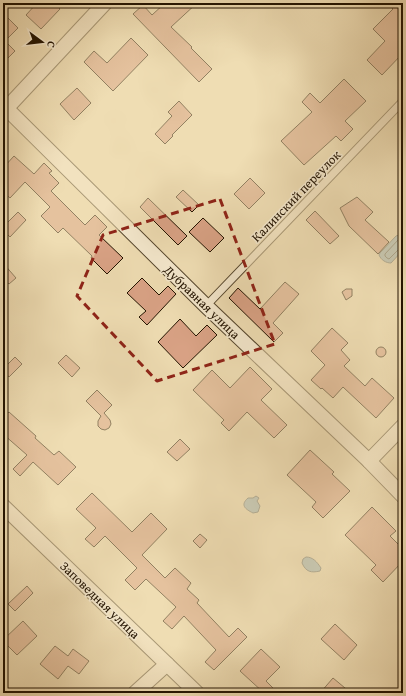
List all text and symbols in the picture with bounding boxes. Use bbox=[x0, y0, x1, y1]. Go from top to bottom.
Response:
north arrow bbox=[22, 22, 62, 62]
text: С bbox=[43, 40, 60, 50]
street label: Калинский переулок bbox=[247, 146, 345, 246]
street label: Дубравная улица bbox=[159, 260, 245, 344]
street label: Заповедная улица bbox=[56, 557, 145, 644]

